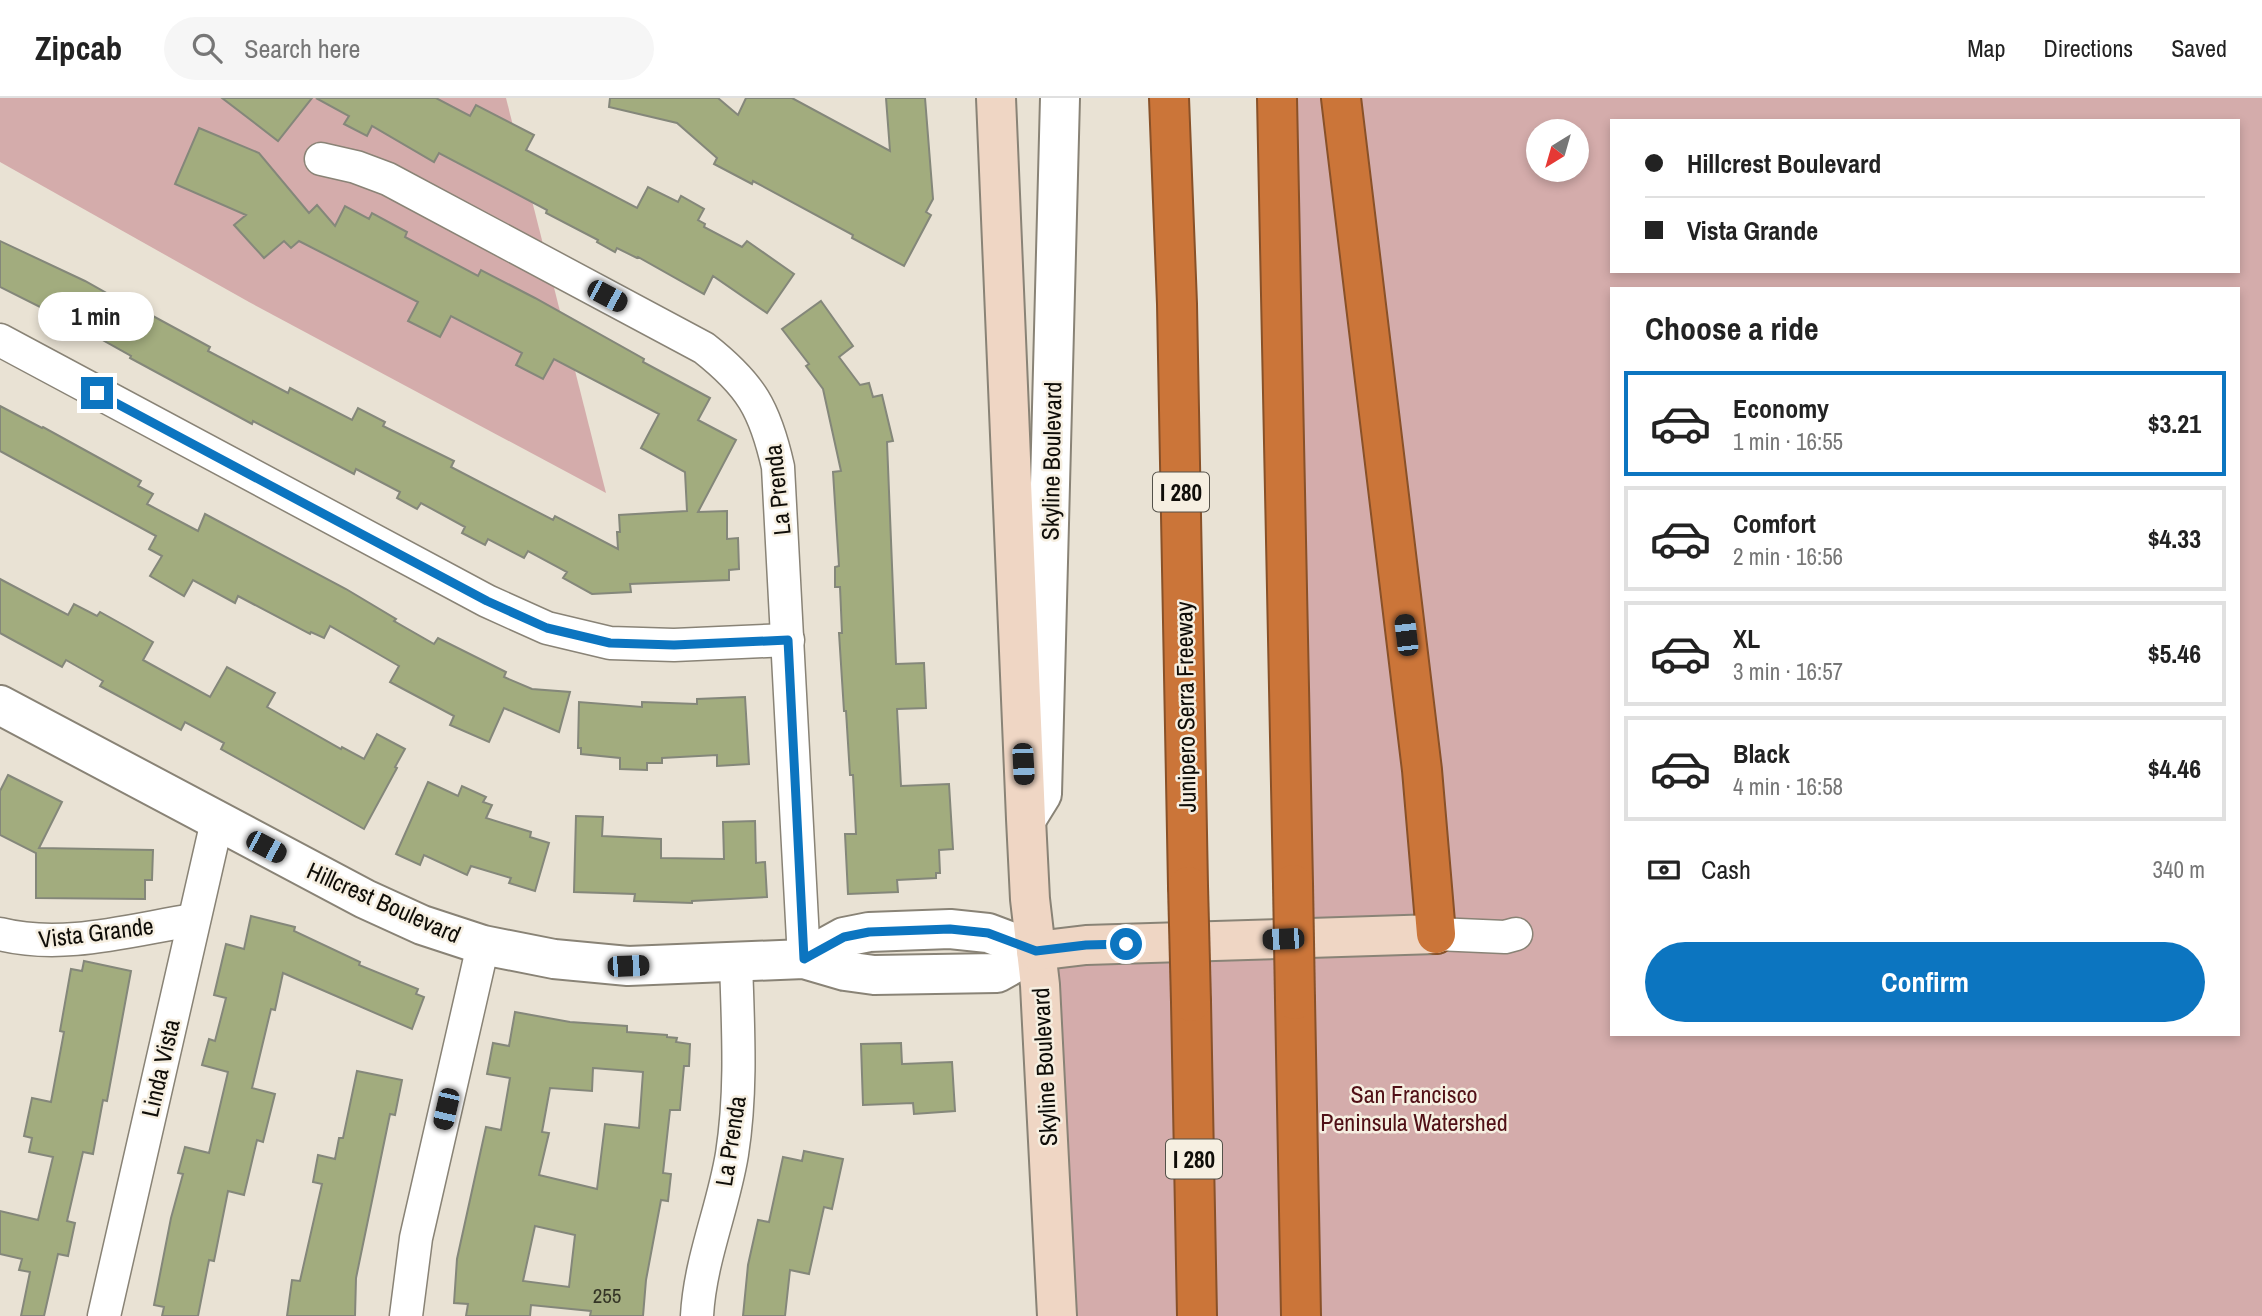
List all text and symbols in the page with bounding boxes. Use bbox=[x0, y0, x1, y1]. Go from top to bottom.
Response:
search box bbox=[164, 17, 654, 80]
text: Zipcab bbox=[35, 26, 122, 70]
icon: search bbox=[188, 29, 226, 67]
text: Search here bbox=[244, 31, 360, 66]
text: Map bbox=[1967, 32, 2005, 64]
text: Directions bbox=[2043, 32, 2133, 64]
text: Saved bbox=[2171, 32, 2227, 64]
north arrow bbox=[1526, 119, 1589, 182]
map controls bbox=[1526, 119, 1589, 182]
text: Hillcrest Boulevard bbox=[1687, 146, 1881, 181]
text: Vista Grande bbox=[1687, 213, 1818, 248]
car bbox=[584, 277, 631, 315]
callout: 1 min bbox=[39, 292, 155, 341]
text: 1 min bbox=[71, 301, 121, 332]
text: Choose a ride bbox=[1645, 307, 1819, 350]
route end bbox=[81, 377, 113, 409]
street label: Skyline Boulevard bbox=[1034, 381, 1068, 541]
text: Economy bbox=[1733, 391, 1829, 426]
icon: car bbox=[1649, 392, 1712, 455]
text: $3.21 bbox=[2148, 406, 2201, 441]
text: 1 min · 16:55 bbox=[1733, 426, 1843, 457]
street label: La Prenda bbox=[756, 443, 798, 537]
road number: I 280 bbox=[1153, 472, 1209, 512]
text: Comfort bbox=[1733, 506, 1816, 541]
icon: car bbox=[1649, 507, 1712, 570]
text: $4.33 bbox=[2148, 521, 2201, 556]
text: 2 min · 16:56 bbox=[1733, 541, 1843, 572]
street label: Junipero Serra Freeway bbox=[1167, 601, 1203, 813]
car bbox=[1394, 613, 1419, 657]
text: XL bbox=[1733, 621, 1760, 656]
icon: car bbox=[1649, 622, 1712, 685]
text: $5.46 bbox=[2148, 636, 2201, 671]
text: 3 min · 16:57 bbox=[1733, 656, 1843, 687]
text: Black bbox=[1733, 736, 1790, 771]
icon: car bbox=[1649, 737, 1712, 800]
car bbox=[1012, 742, 1035, 786]
text: $4.46 bbox=[2148, 751, 2201, 786]
text: 4 min · 16:58 bbox=[1733, 771, 1843, 802]
car bbox=[243, 828, 290, 866]
icon: cash bbox=[1645, 851, 1683, 889]
text: Cash bbox=[1701, 852, 1751, 887]
street label: Hillcrest Boulevard bbox=[302, 854, 466, 950]
text: 340 m bbox=[2153, 854, 2205, 885]
street label: Vista Grande bbox=[37, 909, 155, 955]
route start bbox=[1110, 928, 1142, 960]
car bbox=[1262, 928, 1305, 950]
button: Confirm bbox=[1645, 942, 2205, 1022]
car bbox=[607, 955, 650, 977]
street label: Skyline Boulevard bbox=[1024, 987, 1064, 1147]
street label: Linda Vista bbox=[133, 1016, 187, 1120]
park label: San Francisco Peninsula Watershed bbox=[1320, 1078, 1508, 1138]
car bbox=[432, 1086, 461, 1132]
street label: La Prenda bbox=[707, 1094, 753, 1188]
road number: I 280 bbox=[1166, 1140, 1222, 1178]
house number: 255 bbox=[593, 1281, 621, 1310]

